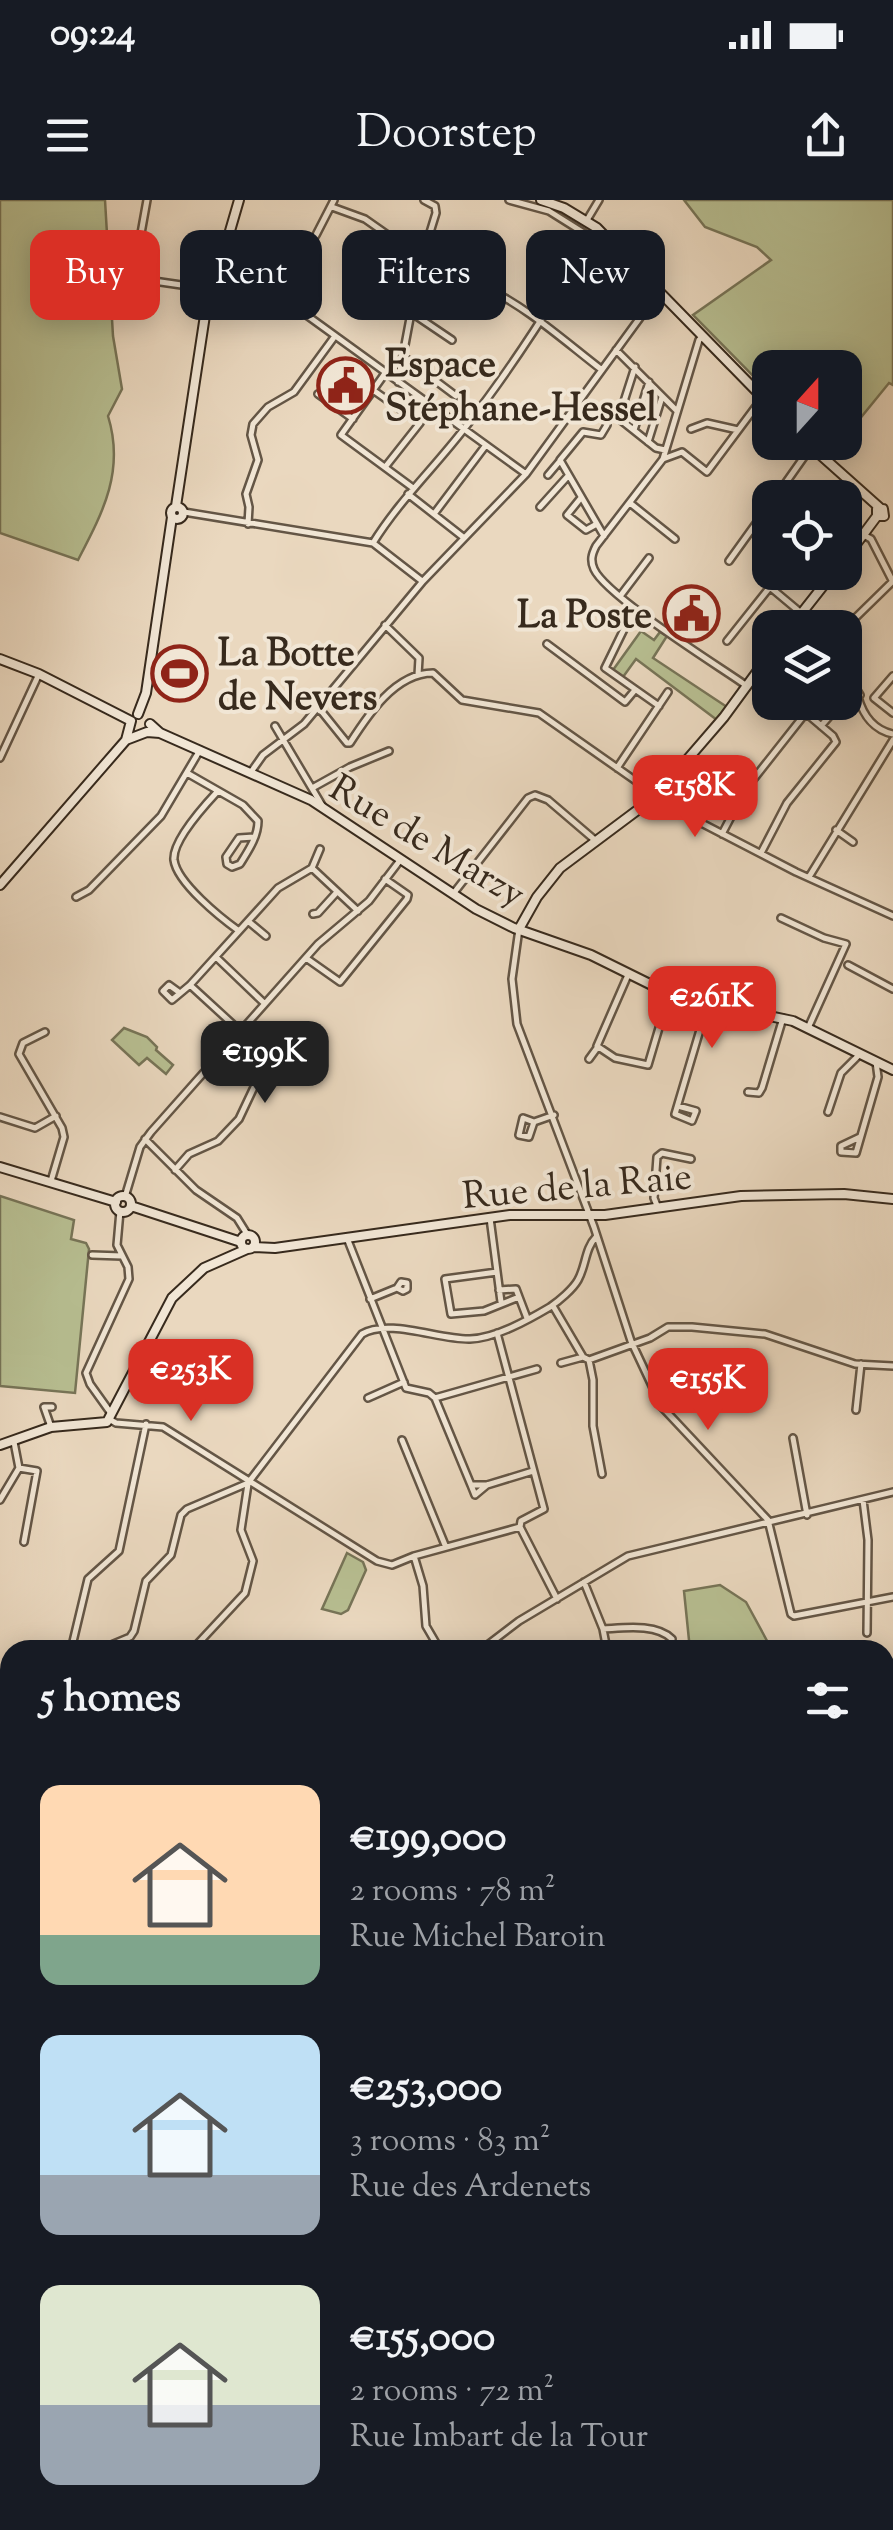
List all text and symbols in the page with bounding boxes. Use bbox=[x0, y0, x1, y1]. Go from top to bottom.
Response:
text: 09:24 bbox=[50, 8, 135, 62]
text: Doorstep bbox=[356, 103, 537, 168]
icon: menu bbox=[40, 108, 95, 163]
icon: share bbox=[798, 108, 853, 163]
chip: Buy bbox=[30, 230, 160, 320]
chip: Rent bbox=[180, 230, 322, 320]
chip: Filters bbox=[342, 230, 506, 320]
chip: New bbox=[526, 230, 665, 320]
place label: Espace Stéphane-Hessel bbox=[385, 340, 658, 438]
north arrow bbox=[752, 350, 862, 460]
map controls bbox=[752, 350, 862, 720]
public building icon: Espace Stéphane-Hessel bbox=[316, 355, 376, 415]
button: locate bbox=[752, 480, 862, 590]
public building icon: La Poste bbox=[661, 584, 721, 644]
place label: La Poste bbox=[517, 591, 652, 645]
button: layers bbox=[752, 610, 862, 720]
place label: La Botte de Nevers bbox=[218, 629, 378, 727]
sports icon: La Botte de Nevers bbox=[149, 644, 209, 704]
pin: €158K bbox=[625, 755, 765, 840]
street label: Rue de Marzy bbox=[318, 764, 534, 923]
text: €158K bbox=[655, 764, 735, 810]
pin: €261K bbox=[642, 966, 782, 1051]
text: €261K bbox=[670, 975, 754, 1021]
pin: €199K bbox=[195, 1021, 335, 1106]
text: €199K bbox=[223, 1030, 307, 1076]
street label: Rue de la Raie bbox=[460, 1152, 694, 1226]
pin: €253K bbox=[121, 1339, 261, 1424]
text: €253K bbox=[150, 1348, 232, 1394]
pin: €155K bbox=[638, 1348, 778, 1433]
text: €155K bbox=[670, 1357, 746, 1403]
text: 5 homes bbox=[40, 1670, 181, 1730]
icon: filters bbox=[800, 1673, 855, 1728]
text: €199,000 bbox=[350, 1809, 506, 1869]
icon: home bbox=[120, 1825, 240, 1945]
text: 2 rooms · 78 m² bbox=[350, 1869, 556, 1915]
text: Rue Michel Baroin bbox=[350, 1915, 606, 1961]
text: €253,000 bbox=[350, 2059, 502, 2119]
icon: home bbox=[120, 2075, 240, 2195]
text: 3 rooms · 83 m² bbox=[350, 2119, 550, 2165]
text: Rue des Ardenets bbox=[350, 2165, 591, 2211]
text: €155,000 bbox=[350, 2309, 495, 2369]
icon: home bbox=[120, 2325, 240, 2445]
text: 2 rooms · 72 m² bbox=[350, 2369, 554, 2415]
text: Rue Imbart de la Tour bbox=[350, 2415, 648, 2461]

